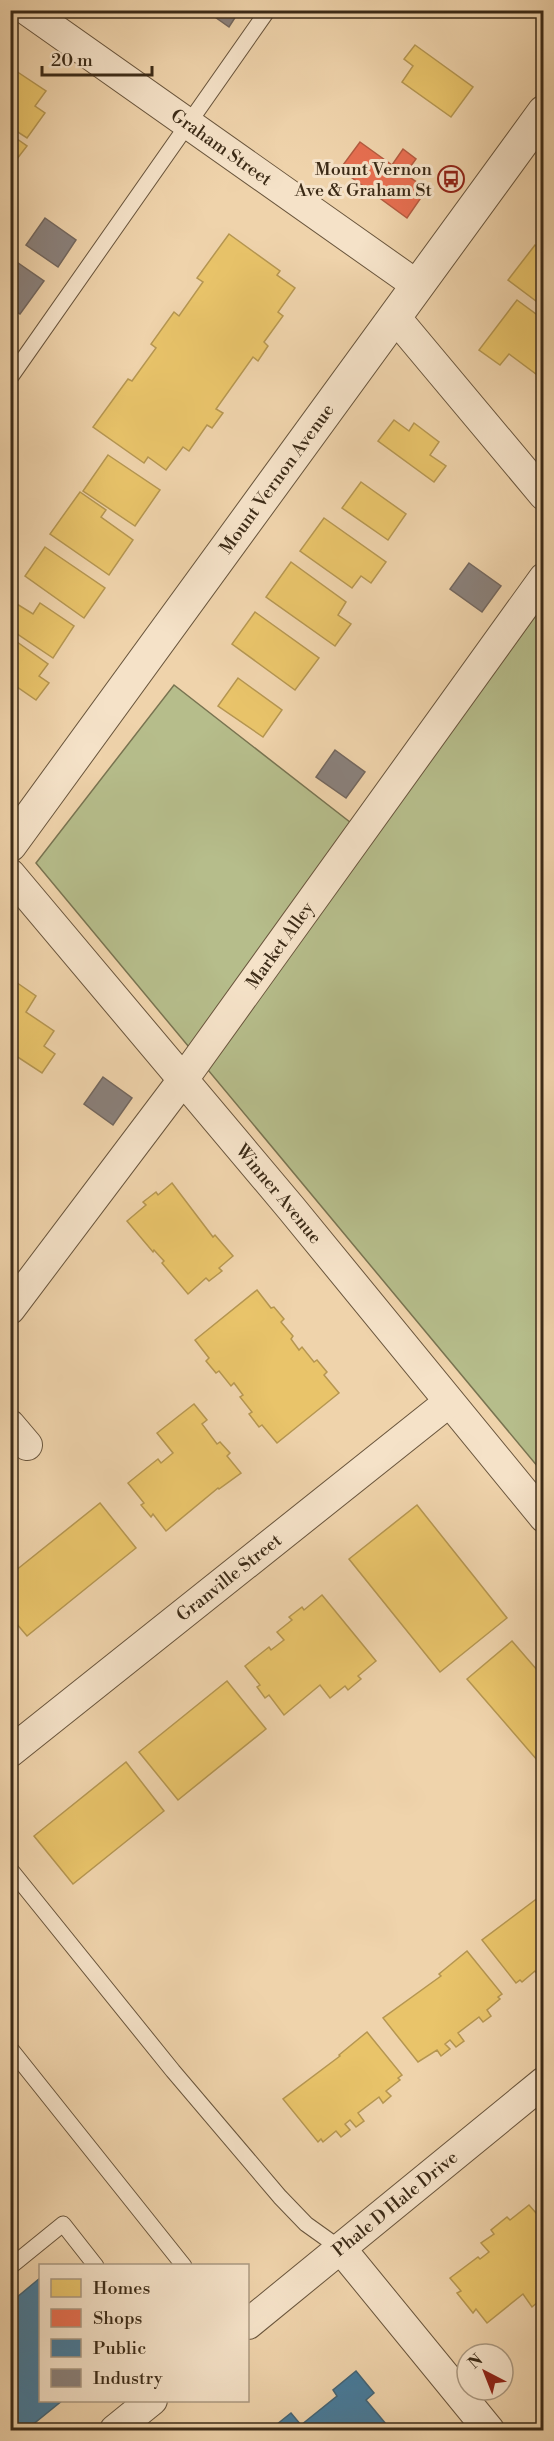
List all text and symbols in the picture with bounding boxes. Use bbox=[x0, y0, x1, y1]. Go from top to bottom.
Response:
scale bar bbox=[42, 39, 152, 77]
text: 20 m bbox=[51, 49, 93, 72]
street label: Graham Street bbox=[166, 104, 277, 192]
place label: Mount Vernon Ave & Graham St bbox=[294, 158, 433, 202]
bus stop icon: Mount Vernon Ave & Graham St bbox=[436, 164, 466, 194]
street label: Mount Vernon Avenue bbox=[215, 400, 340, 559]
street label: Market Alley bbox=[241, 897, 319, 993]
street label: Winner Avenue bbox=[230, 1139, 327, 1249]
street label: Granville Street bbox=[172, 1529, 287, 1627]
street label: Phale D Hale Drive bbox=[328, 2146, 463, 2262]
legend bbox=[39, 2264, 249, 2402]
text: Homes bbox=[93, 2277, 150, 2300]
text: Shops bbox=[93, 2307, 143, 2330]
text: Public bbox=[93, 2337, 146, 2360]
north arrow bbox=[455, 2342, 515, 2402]
text: N bbox=[464, 2350, 487, 2373]
text: Industry bbox=[93, 2367, 163, 2390]

